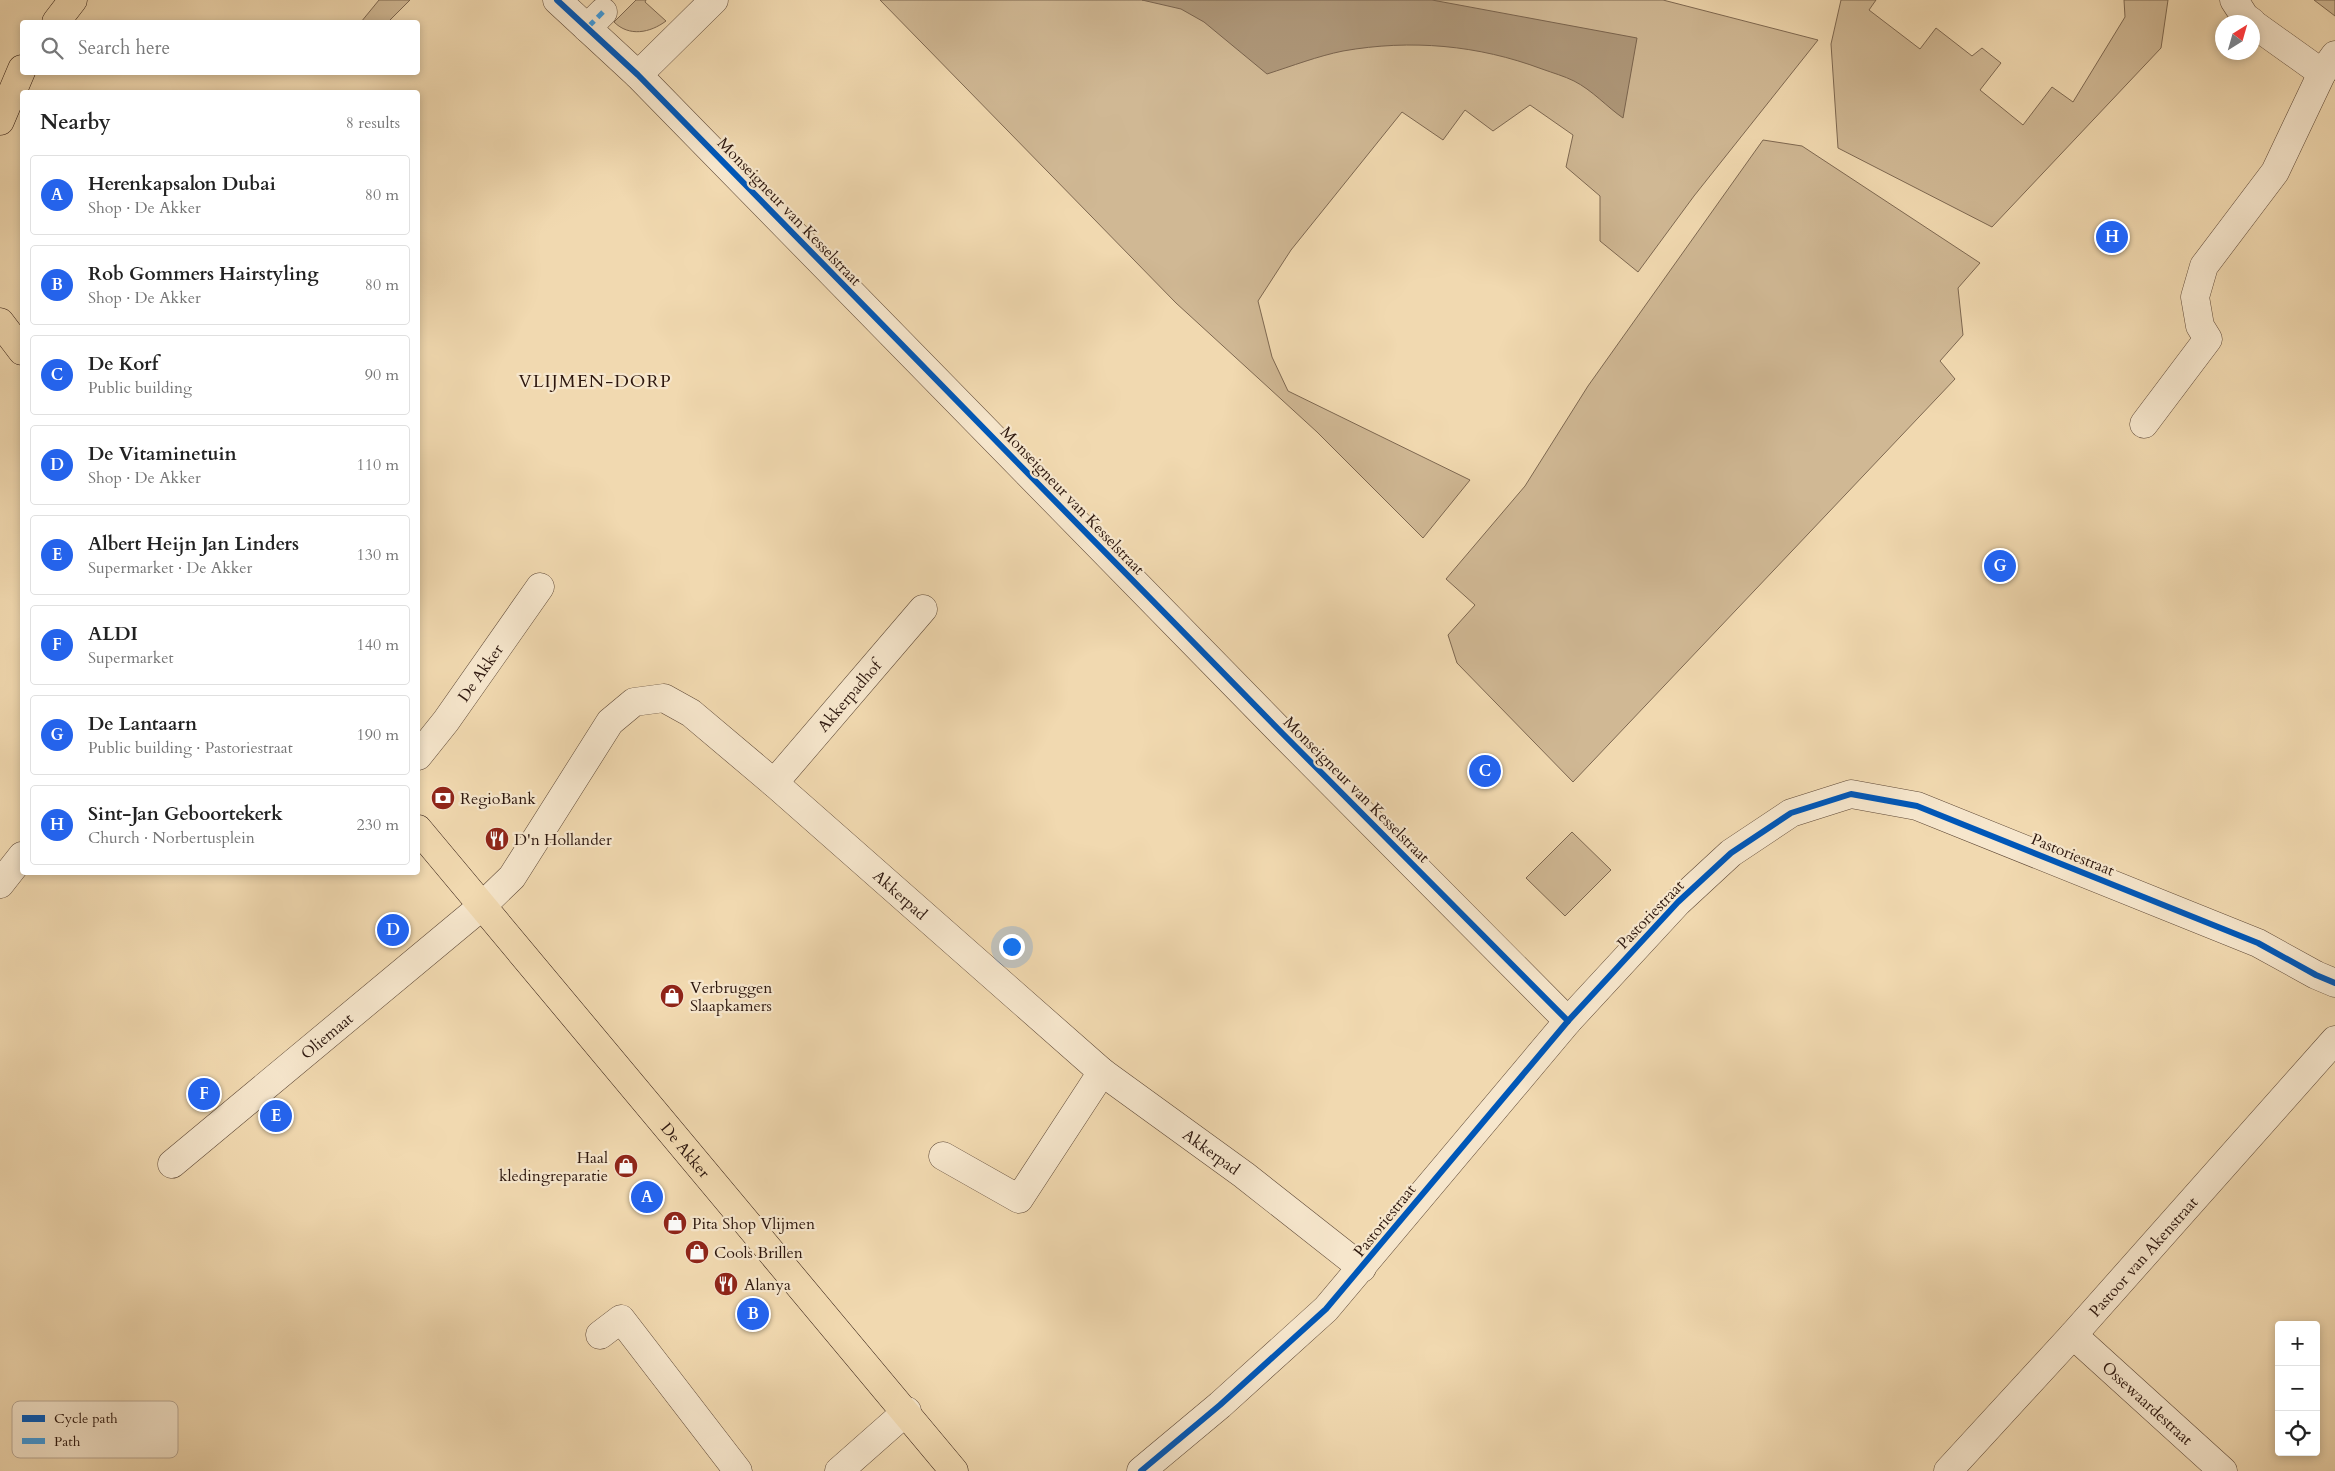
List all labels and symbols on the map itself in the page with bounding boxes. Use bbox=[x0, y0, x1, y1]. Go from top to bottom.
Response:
north arrow bbox=[2215, 15, 2260, 60]
street label: Monseigneur van Kesselstraat bbox=[712, 133, 866, 291]
pin: H bbox=[2096, 218, 2128, 256]
district label: VLIJMEN-DORP bbox=[518, 369, 672, 394]
street label: Monseigneur van Kesselstraat bbox=[995, 422, 1149, 580]
pin: G bbox=[1984, 547, 2016, 585]
street label: De Akker bbox=[453, 640, 509, 707]
street label: Akkerpadhof bbox=[813, 653, 889, 737]
street label: Monseigneur van Kesselstraat bbox=[1278, 712, 1434, 868]
pin: C bbox=[1469, 752, 1501, 790]
bank icon: RegioBank bbox=[430, 785, 456, 811]
place label: RegioBank bbox=[460, 788, 536, 810]
restaurant icon: D'n Hollander bbox=[484, 826, 510, 852]
street label: Pastoriestraat bbox=[2028, 828, 2118, 882]
place label: D'n Hollander bbox=[514, 829, 612, 851]
street label: Akkerpad bbox=[868, 865, 932, 925]
street label: Pastoriestraat bbox=[1612, 875, 1689, 954]
pin: D bbox=[377, 911, 409, 949]
your location bbox=[999, 934, 1025, 960]
place label: Verbruggen Slaapkamers bbox=[690, 977, 772, 1017]
shop icon: Verbruggen Slaapkamers bbox=[659, 983, 685, 1009]
street label: Oliemaat bbox=[296, 1008, 358, 1065]
pin: F bbox=[188, 1075, 220, 1113]
pin: E bbox=[260, 1097, 292, 1135]
street label: De Akker bbox=[655, 1118, 715, 1183]
street label: Akkerpad bbox=[1178, 1124, 1244, 1181]
place label: Haal kledingreparatie bbox=[499, 1147, 608, 1187]
shop icon: Haal kledingreparatie bbox=[613, 1153, 639, 1179]
pin: A bbox=[631, 1178, 663, 1216]
street label: Pastoriestraat bbox=[1348, 1179, 1421, 1262]
street label: Pastoor van Akenstraat bbox=[2084, 1192, 2203, 1322]
shop icon: Pita Shop Vlijmen bbox=[662, 1210, 688, 1236]
place label: Pita Shop Vlijmen bbox=[692, 1213, 815, 1235]
shop icon: Cools Brillen bbox=[684, 1239, 710, 1265]
place label: Cools Brillen bbox=[714, 1242, 803, 1264]
restaurant icon: Alanya bbox=[713, 1271, 739, 1297]
place label: Alanya bbox=[744, 1274, 791, 1296]
pin: B bbox=[737, 1295, 769, 1333]
street label: Ossewaardestraat bbox=[2097, 1357, 2197, 1450]
legend bbox=[12, 1401, 178, 1458]
text: Cycle path bbox=[54, 1409, 118, 1428]
text: Path bbox=[54, 1432, 81, 1451]

